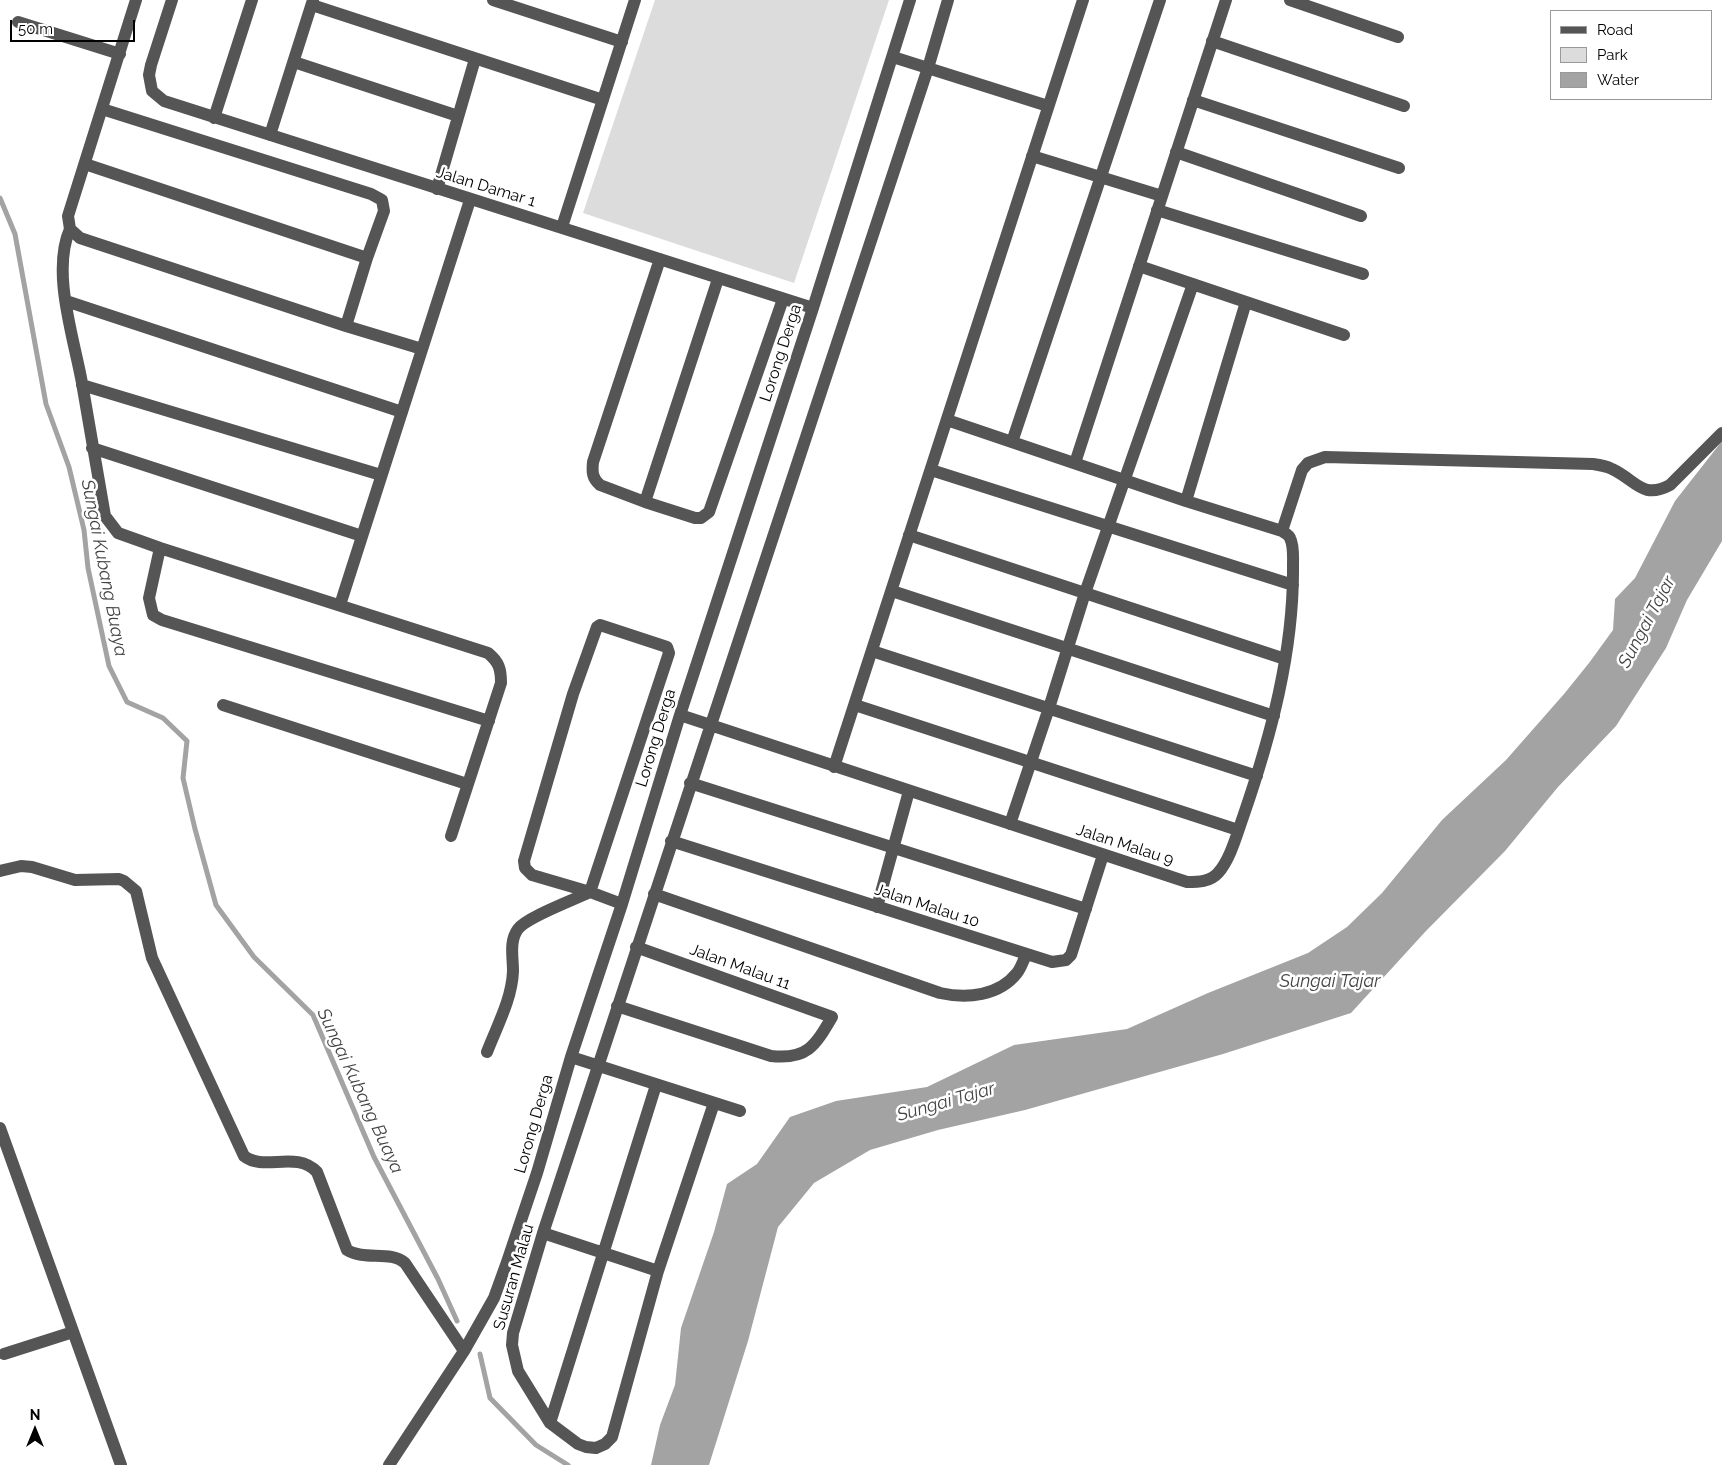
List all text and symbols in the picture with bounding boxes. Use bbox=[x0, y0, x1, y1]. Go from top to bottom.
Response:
scale bar bbox=[12, 10, 138, 42]
legend bbox=[1550, 10, 1712, 100]
text: 50 m bbox=[18, 20, 53, 38]
text: Road bbox=[1597, 21, 1633, 39]
text: Park bbox=[1597, 46, 1628, 64]
text: Water bbox=[1597, 71, 1639, 89]
street label: Jalan Damar 1 bbox=[434, 163, 538, 211]
street label: Lorong Derga bbox=[756, 302, 806, 404]
water label: Sungai Kubang Buaya bbox=[76, 478, 132, 658]
water label: Sungai Tajar bbox=[1614, 572, 1680, 672]
street label: Lorong Derga bbox=[632, 687, 680, 789]
street label: Jalan Malau 9 bbox=[1074, 820, 1176, 870]
street label: Jalan Malau 10 bbox=[872, 880, 982, 932]
street label: Jalan Malau 11 bbox=[687, 940, 793, 994]
water label: Sungai Tajar bbox=[1280, 971, 1380, 993]
water label: Sungai Kubang Buaya bbox=[312, 1005, 408, 1177]
street label: Lorong Derga bbox=[511, 1072, 557, 1176]
water label: Sungai Tajar bbox=[895, 1078, 997, 1126]
street label: Susuran Malau bbox=[490, 1222, 538, 1332]
north arrow bbox=[10, 1405, 60, 1455]
text: N bbox=[30, 1407, 40, 1423]

